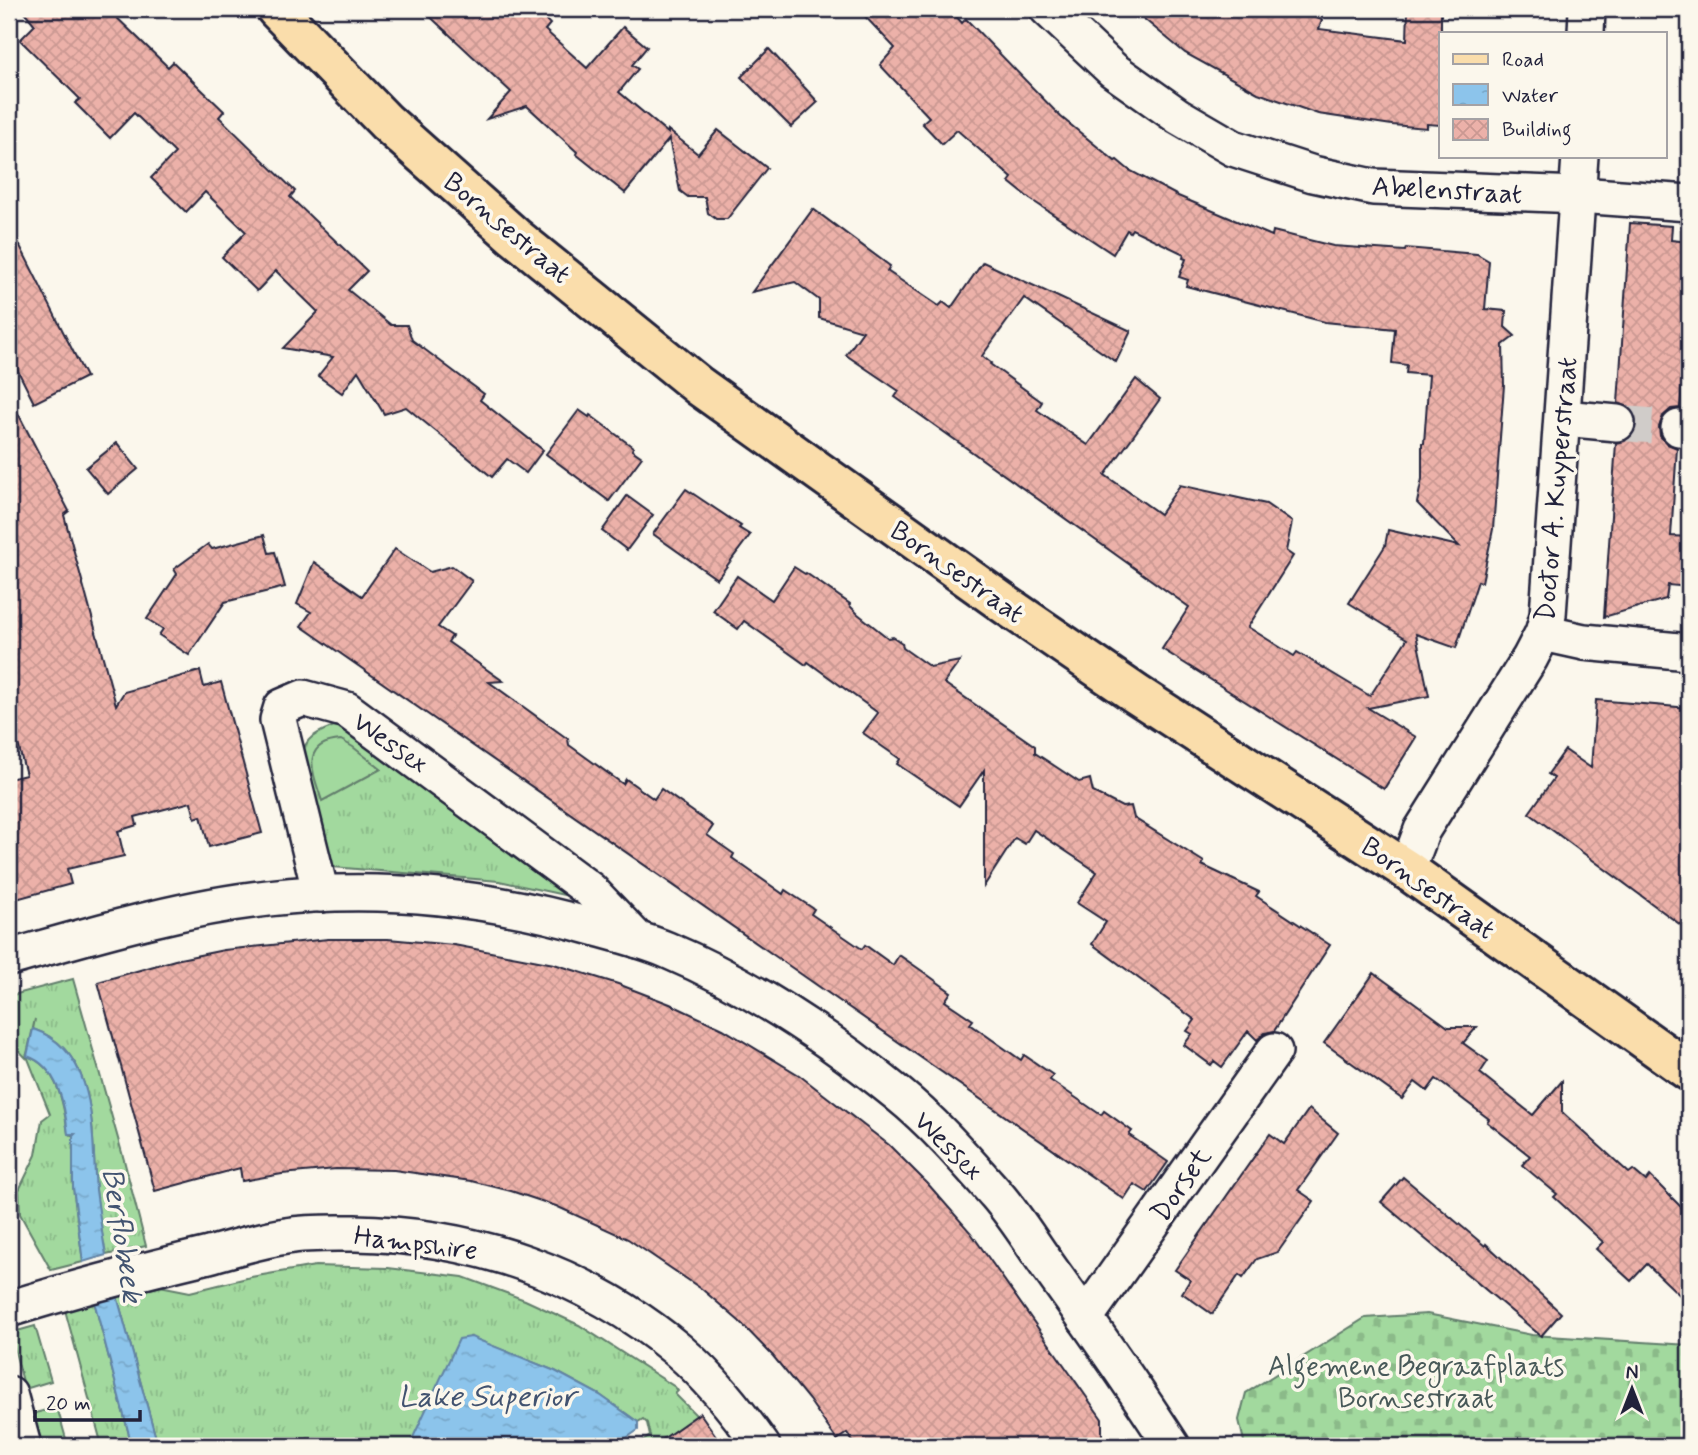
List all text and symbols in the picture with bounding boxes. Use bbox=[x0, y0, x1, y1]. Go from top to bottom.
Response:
legend bbox=[1439, 32, 1666, 158]
text: Road bbox=[1502, 46, 1544, 74]
text: Water bbox=[1502, 82, 1558, 110]
text: Building bbox=[1502, 116, 1572, 146]
street label: Bornsestraat bbox=[435, 165, 578, 293]
street label: Abelenstraat bbox=[1371, 169, 1523, 214]
street label: Doctor A. Kuyperstraat bbox=[1527, 355, 1587, 623]
street label: Bornsestraat bbox=[882, 513, 1031, 633]
street label: Wessex bbox=[345, 704, 435, 784]
street label: Bornsestraat bbox=[1353, 829, 1502, 949]
street label: Wessex bbox=[905, 1104, 990, 1190]
street label: Dorset bbox=[1143, 1140, 1221, 1230]
water label: Berflobeek bbox=[92, 1165, 152, 1307]
street label: Hampshire bbox=[352, 1219, 480, 1270]
park label: Algemene Begraafplaats Bornsestraat bbox=[1268, 1349, 1564, 1418]
north arrow bbox=[1596, 1354, 1666, 1424]
text: N bbox=[1626, 1361, 1638, 1386]
scale bar bbox=[35, 1378, 140, 1422]
water label: Lake Superior bbox=[398, 1378, 580, 1417]
text: 20 m bbox=[46, 1390, 91, 1418]

